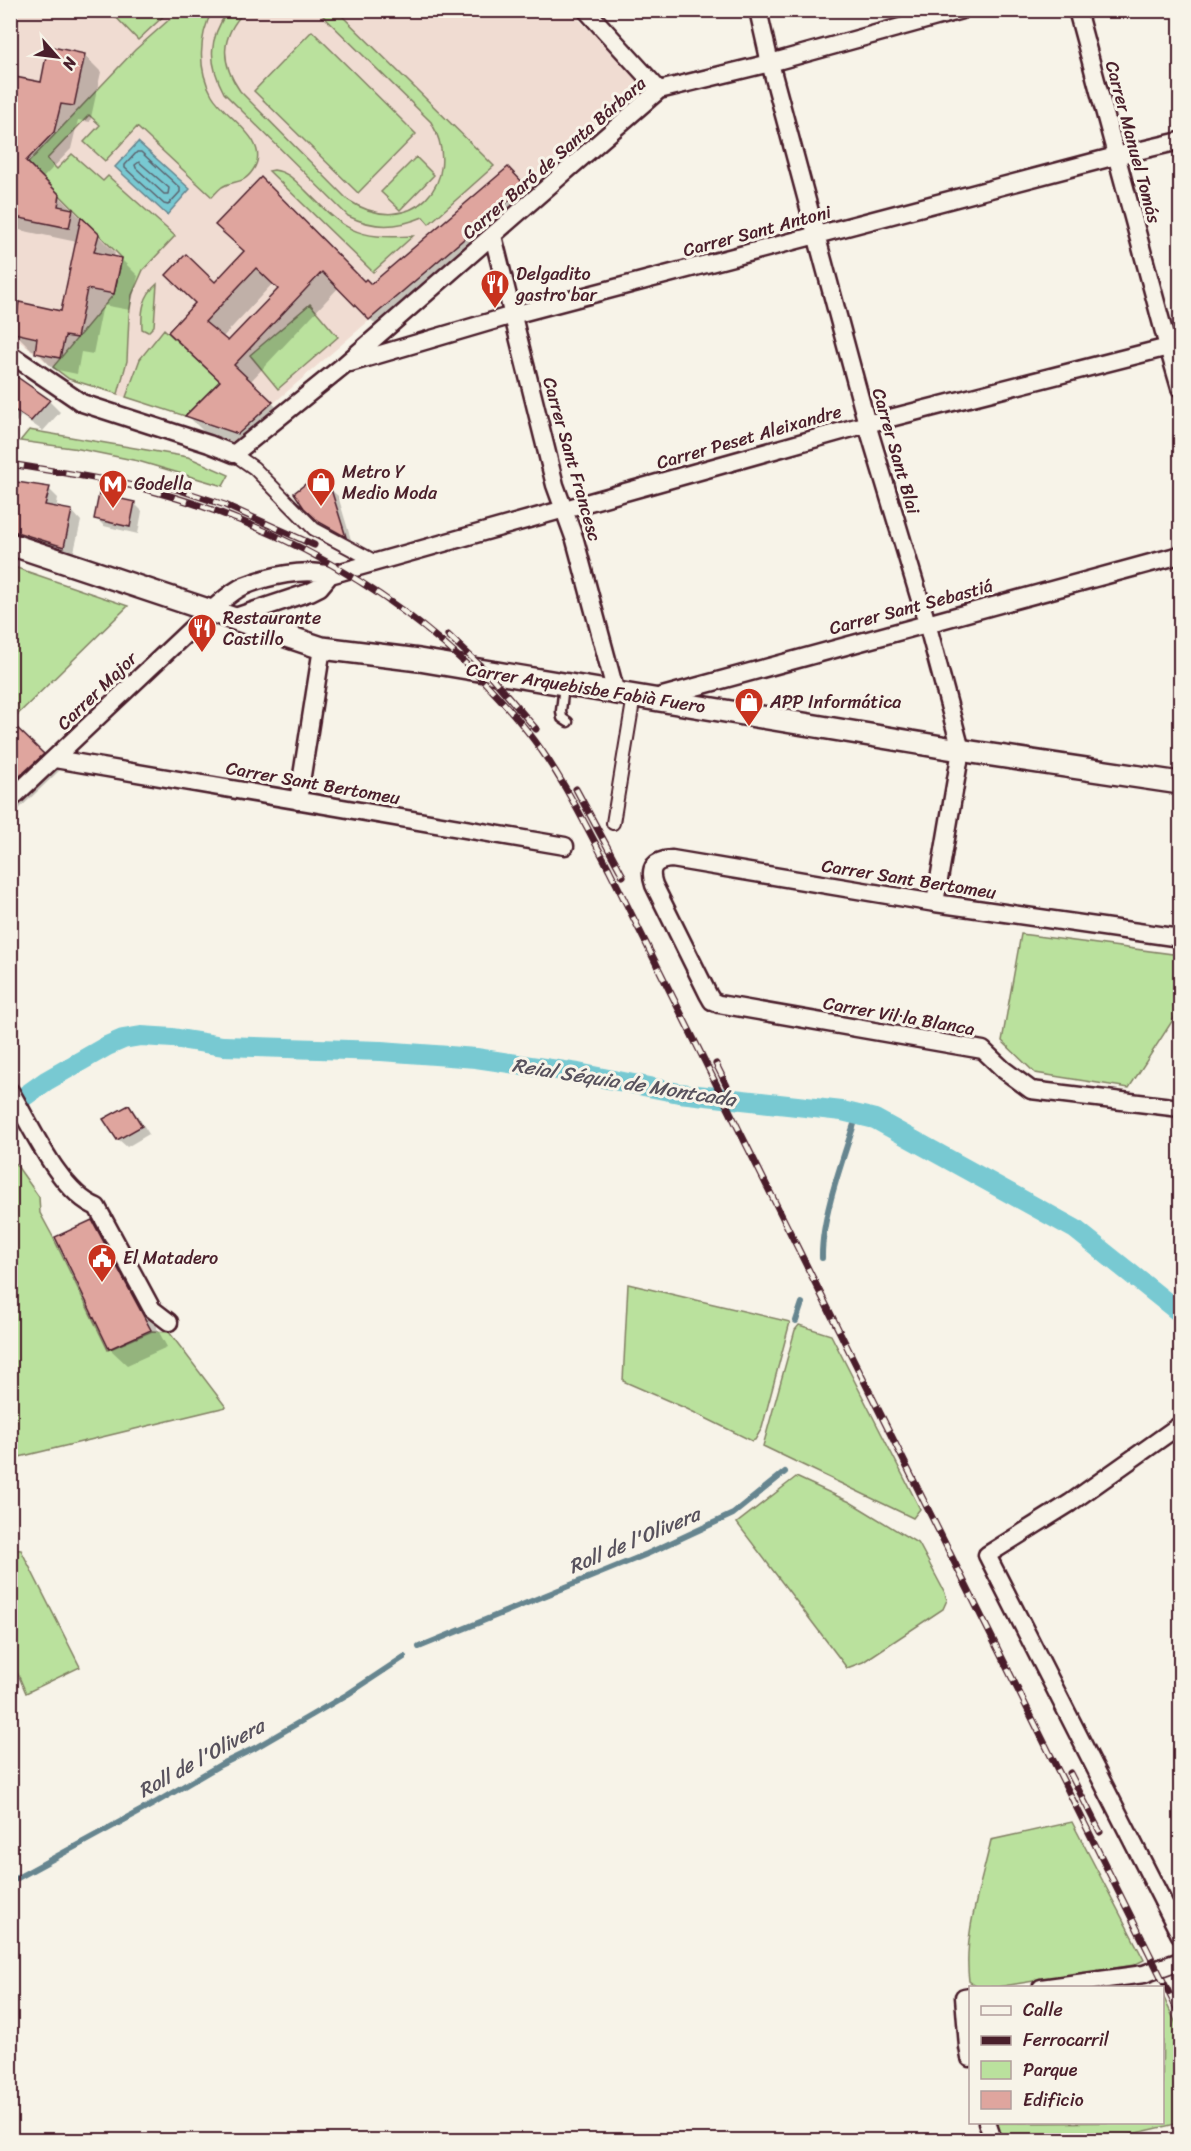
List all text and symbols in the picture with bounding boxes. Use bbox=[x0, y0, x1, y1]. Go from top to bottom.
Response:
north arrow bbox=[27, 27, 87, 87]
text: N bbox=[54, 51, 86, 76]
street label: Carrer Manuel Tomás bbox=[1096, 57, 1170, 227]
street label: Carrer Baró de Santa Bárbara bbox=[454, 68, 654, 248]
street label: Carrer Sant Antoni bbox=[679, 196, 836, 266]
place label: Delgadito gastro bar bbox=[514, 258, 599, 311]
restaurant icon: Delgadito gastro bar bbox=[479, 268, 511, 310]
street label: Carrer Sant Francesc bbox=[533, 373, 611, 545]
street label: Carrer Sant Blai bbox=[863, 384, 930, 519]
street label: Carrer Peset Aleixandre bbox=[653, 395, 845, 479]
place label: Metro Y Medio Moda bbox=[342, 456, 438, 509]
shop icon: Metro Y Medio Moda bbox=[305, 466, 337, 508]
metro station icon: Godella bbox=[97, 468, 129, 510]
place label: Godella bbox=[134, 468, 192, 500]
street label: Carrer Sant Sebastiá bbox=[826, 570, 996, 644]
place label: Restaurante Castillo bbox=[223, 602, 321, 655]
restaurant icon: Restaurante Castillo bbox=[186, 612, 218, 654]
street label: Carrer Major bbox=[49, 643, 146, 738]
street label: Carrer Arquebisbe Fabià Fuero bbox=[464, 653, 708, 723]
shop icon: APP Informática bbox=[733, 686, 765, 728]
place label: APP Informática bbox=[769, 686, 901, 718]
street label: Carrer Sant Bertomeu bbox=[223, 752, 403, 814]
street label: Carrer Sant Bertomeu bbox=[819, 849, 999, 909]
street label: Carrer Vil·la Blanca bbox=[821, 987, 977, 1045]
water label: Reial Séquia de Montcada bbox=[510, 1048, 740, 1118]
public building icon: El Matadero bbox=[86, 1242, 118, 1284]
place label: El Matadero bbox=[123, 1242, 218, 1274]
water label: Roll de l'Olivera bbox=[563, 1496, 708, 1584]
water label: Roll de l'Olivera bbox=[131, 1708, 274, 1808]
legend bbox=[969, 1986, 1164, 2124]
text: Calle bbox=[1023, 1994, 1063, 2026]
text: Ferrocarril bbox=[1023, 2024, 1110, 2056]
text: Parque bbox=[1023, 2054, 1078, 2086]
text: Edificio bbox=[1023, 2084, 1084, 2116]

